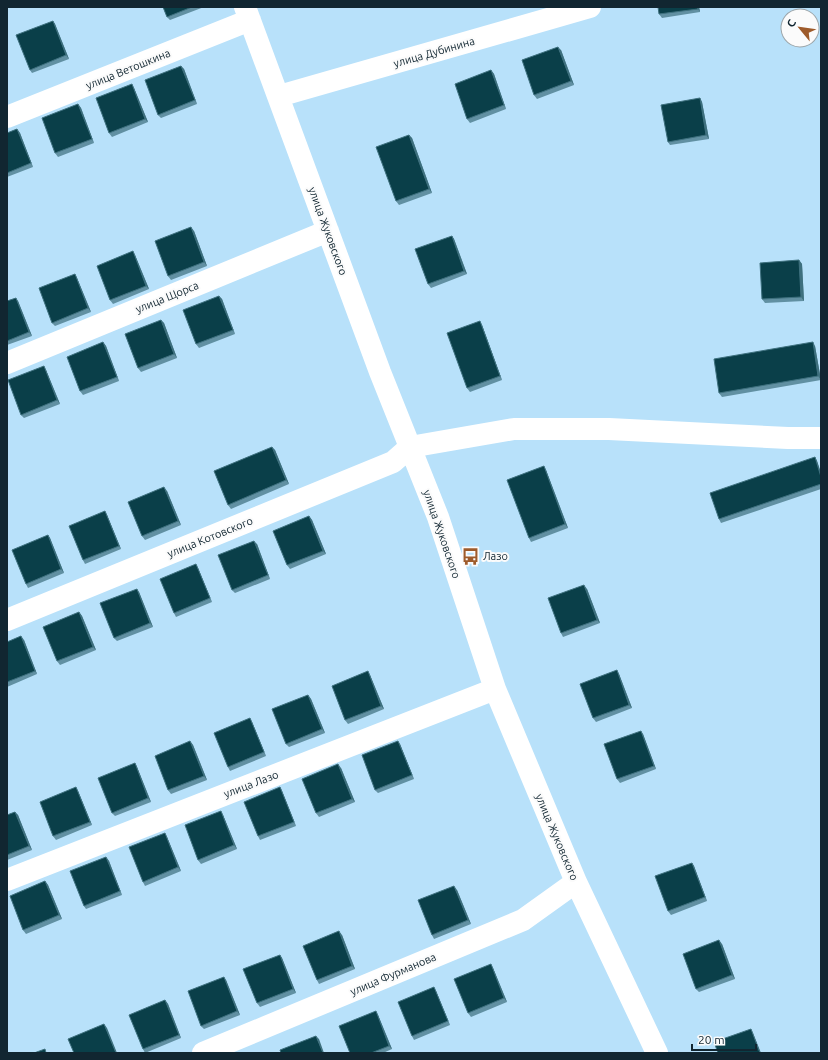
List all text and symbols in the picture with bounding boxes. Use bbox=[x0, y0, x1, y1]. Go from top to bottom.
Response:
north arrow bbox=[780, 8, 820, 48]
text: С bbox=[784, 17, 798, 29]
street label: улица Дубинина bbox=[392, 35, 476, 69]
street label: улица Ветошкина bbox=[84, 47, 172, 91]
street label: улица Жуковского bbox=[306, 185, 350, 277]
street label: улица Щорса bbox=[134, 279, 200, 315]
street label: улица Жуковского bbox=[421, 488, 463, 580]
street label: улица Котовского bbox=[166, 514, 254, 560]
bus stop icon: Лазо bbox=[460, 546, 480, 566]
place label: Лазо bbox=[483, 550, 508, 562]
street label: улица Лазо bbox=[222, 768, 280, 800]
street label: улица Жуковского bbox=[533, 792, 581, 882]
street label: улица Фурманова bbox=[348, 950, 438, 998]
scale bar bbox=[692, 1026, 756, 1052]
text: 20 m bbox=[698, 1033, 725, 1046]

